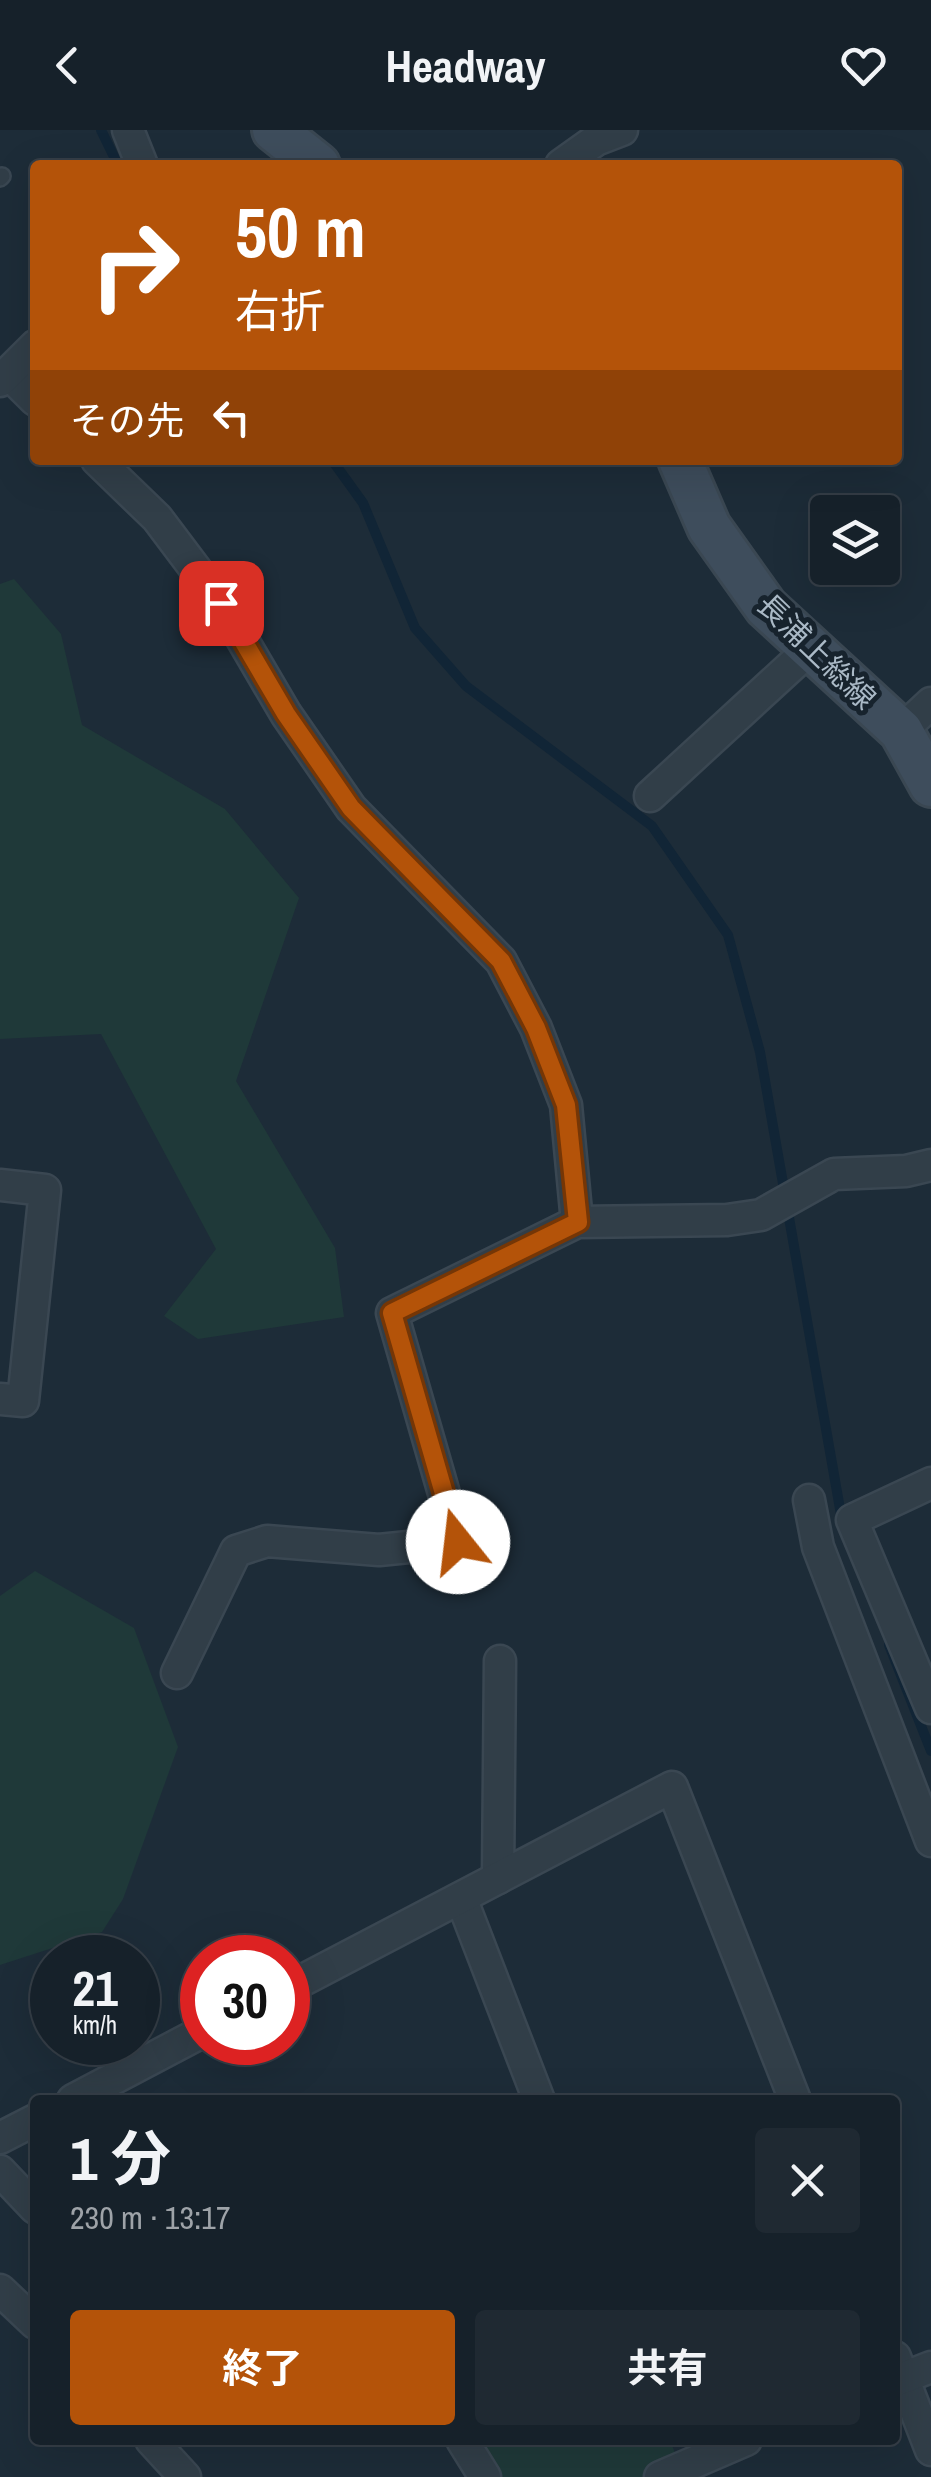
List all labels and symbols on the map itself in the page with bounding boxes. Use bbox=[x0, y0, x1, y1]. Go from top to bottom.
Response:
pin bbox=[179, 561, 264, 646]
street label: 長浦上総線 bbox=[749, 585, 885, 717]
position arrow bbox=[406, 1490, 510, 1594]
speed limit sign: 30 bbox=[180, 1935, 310, 2065]

